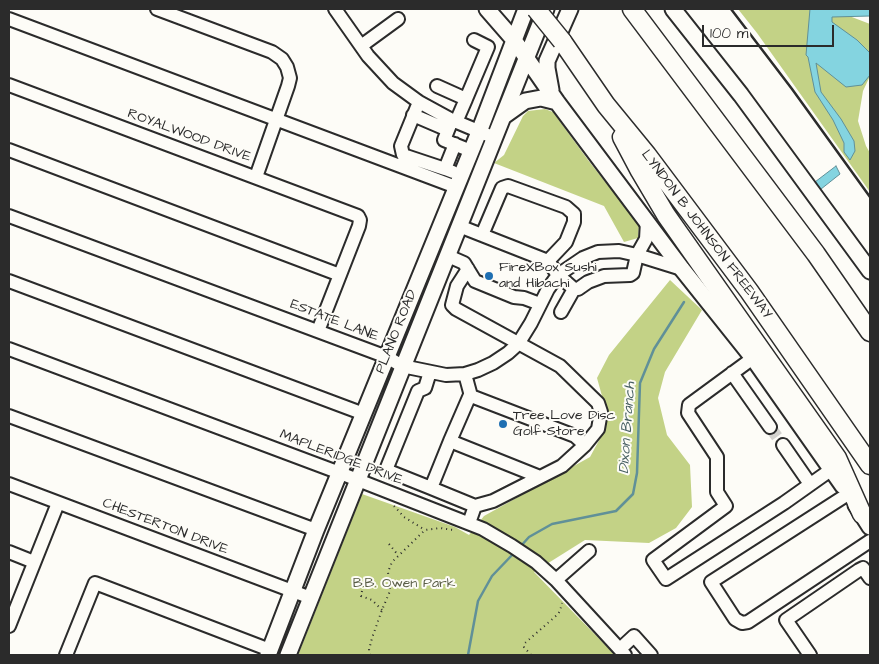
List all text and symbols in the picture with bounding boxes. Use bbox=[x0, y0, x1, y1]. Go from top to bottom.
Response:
scale bar bbox=[704, 15, 836, 47]
text: 100 m bbox=[710, 23, 749, 44]
street label: ROYALWOOD DRIVE bbox=[125, 106, 253, 166]
street label: LYNDON B JOHNSON FREEWAY bbox=[637, 147, 775, 323]
place label: FireXBox Sushi and Hibachi bbox=[499, 260, 597, 292]
marker: FireXBox Sushi and Hibachi bbox=[483, 270, 495, 282]
street label: PLANO ROAD bbox=[373, 288, 421, 376]
street label: ESTATE LANE bbox=[287, 296, 381, 346]
water label: Dixon Branch bbox=[616, 381, 640, 475]
place label: Tree Love Disc Golf Store bbox=[513, 408, 615, 441]
marker: Tree Love Disc Golf Store bbox=[497, 418, 509, 430]
street label: MAPLERIDGE DRIVE bbox=[277, 427, 405, 489]
street label: CHESTERTON DRIVE bbox=[100, 495, 230, 559]
park label: B.B. Owen Park bbox=[353, 576, 455, 592]

